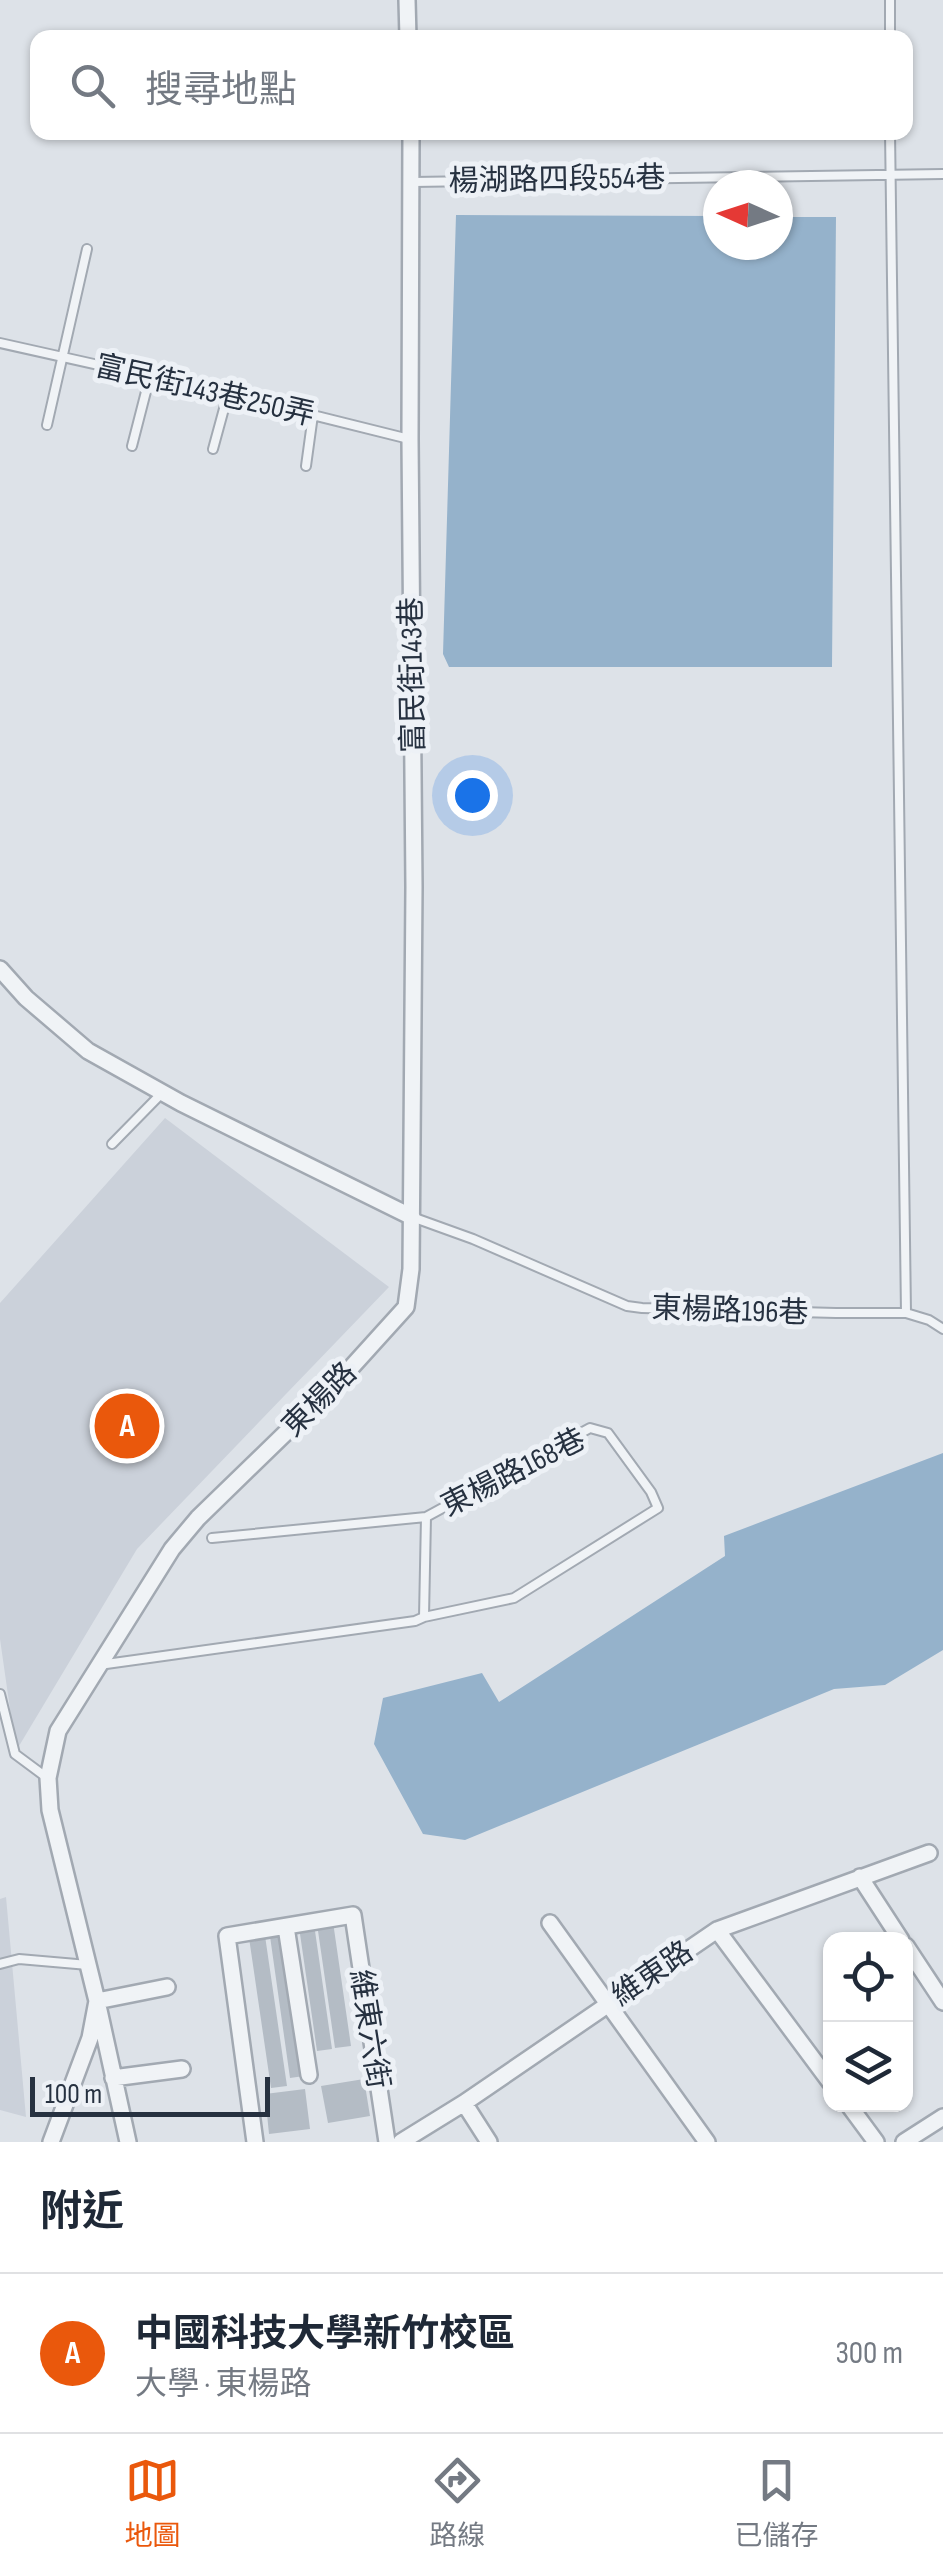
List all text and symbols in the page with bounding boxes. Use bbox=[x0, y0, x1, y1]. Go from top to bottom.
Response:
search box bbox=[30, 30, 913, 140]
icon: search bbox=[65, 58, 120, 113]
text: 搜尋地點 bbox=[145, 68, 297, 113]
street label: 楊湖路四段554巷 bbox=[448, 160, 666, 200]
north arrow bbox=[703, 170, 793, 260]
street label: 富民街143巷250弄 bbox=[92, 348, 318, 434]
street label: 富民街143巷 bbox=[394, 597, 432, 753]
your location bbox=[447, 770, 498, 821]
street label: 東楊路196巷 bbox=[651, 1290, 809, 1332]
street label: 東楊路 bbox=[275, 1355, 364, 1444]
pin: A bbox=[94, 1388, 160, 1464]
street label: 東楊路168巷 bbox=[435, 1421, 591, 1525]
map controls bbox=[823, 1932, 913, 2112]
button: locate bbox=[823, 1932, 913, 2022]
street label: 維東路 bbox=[605, 1934, 700, 2014]
street label: 維東六街 bbox=[342, 1967, 396, 2091]
button: layers bbox=[823, 2022, 913, 2112]
scale bar bbox=[30, 2072, 270, 2116]
text: 100 m bbox=[45, 2078, 102, 2111]
text: 附近 bbox=[40, 2187, 124, 2238]
text: 中國科技大學新竹校區 bbox=[135, 2312, 515, 2357]
text: A bbox=[65, 2334, 80, 2373]
text: 300 m bbox=[835, 2334, 903, 2373]
text: 大學 · 東楊路 bbox=[135, 2365, 312, 2404]
tab: 地圖 bbox=[124, 2453, 181, 2553]
tab: 路線 bbox=[429, 2453, 486, 2553]
tab: 已儲存 bbox=[734, 2453, 819, 2553]

